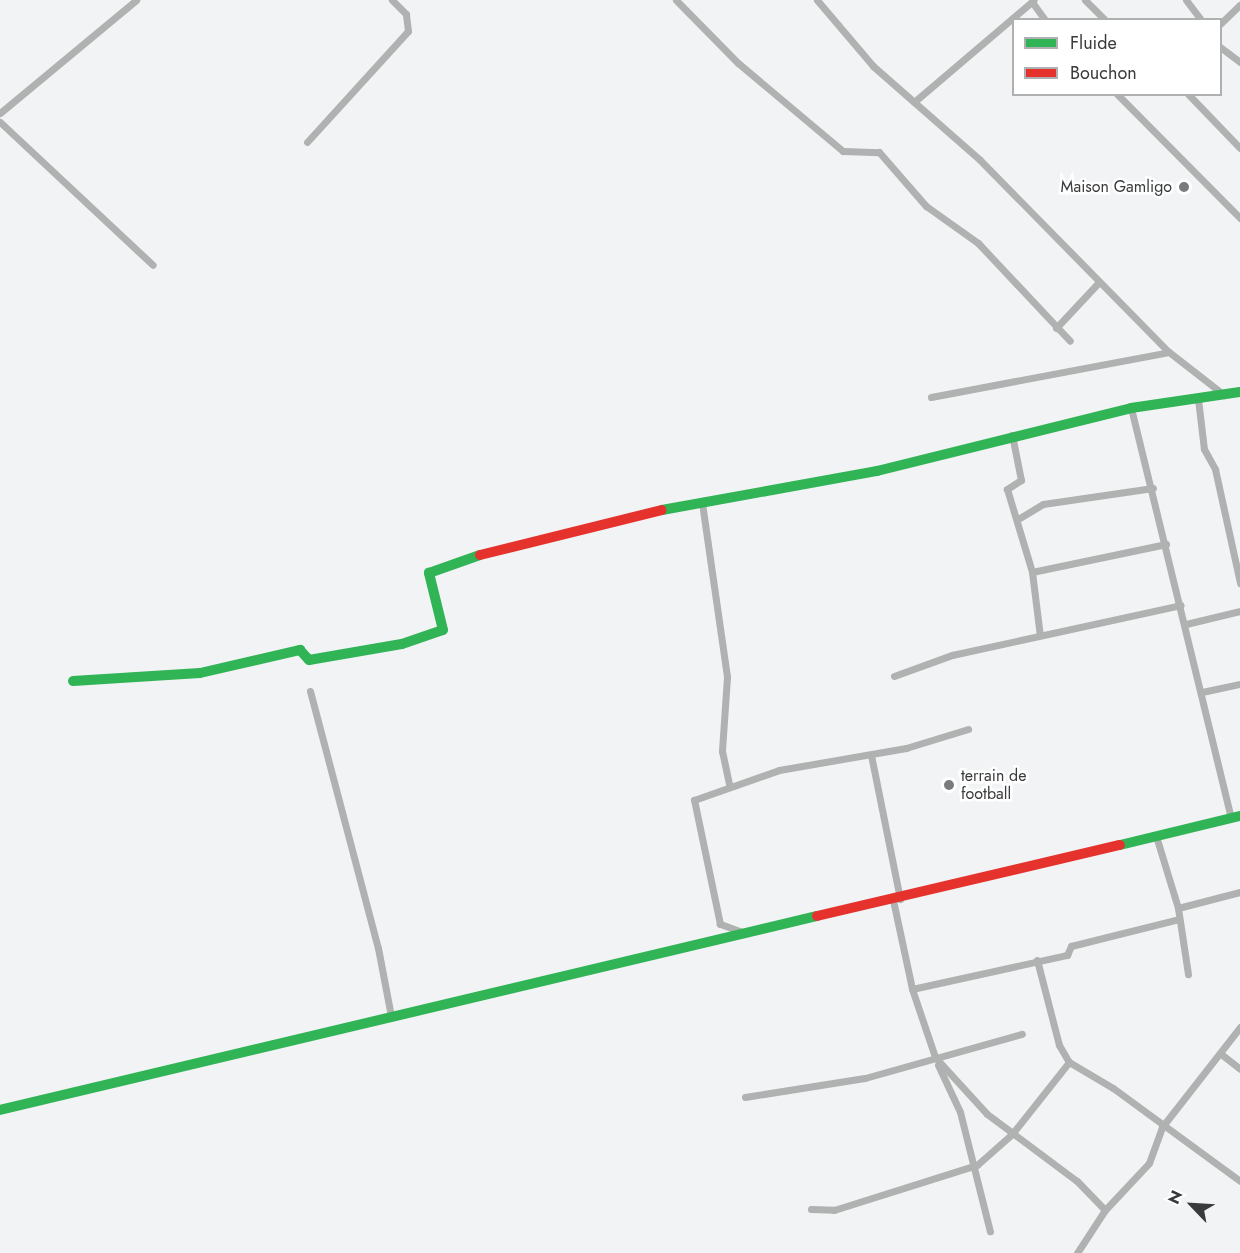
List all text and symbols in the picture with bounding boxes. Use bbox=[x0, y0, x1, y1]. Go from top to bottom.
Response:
legend bbox=[1012, 18, 1222, 96]
text: Fluide bbox=[1070, 30, 1117, 56]
text: Bouchon bbox=[1070, 60, 1137, 86]
place label: Maison Gamligo bbox=[1061, 177, 1172, 197]
marker: Maison Gamligo bbox=[1177, 180, 1191, 194]
place label: terrain de football bbox=[961, 766, 1026, 804]
marker: terrain de football bbox=[942, 778, 956, 792]
north arrow bbox=[1162, 1175, 1222, 1235]
text: N bbox=[1162, 1187, 1188, 1208]

